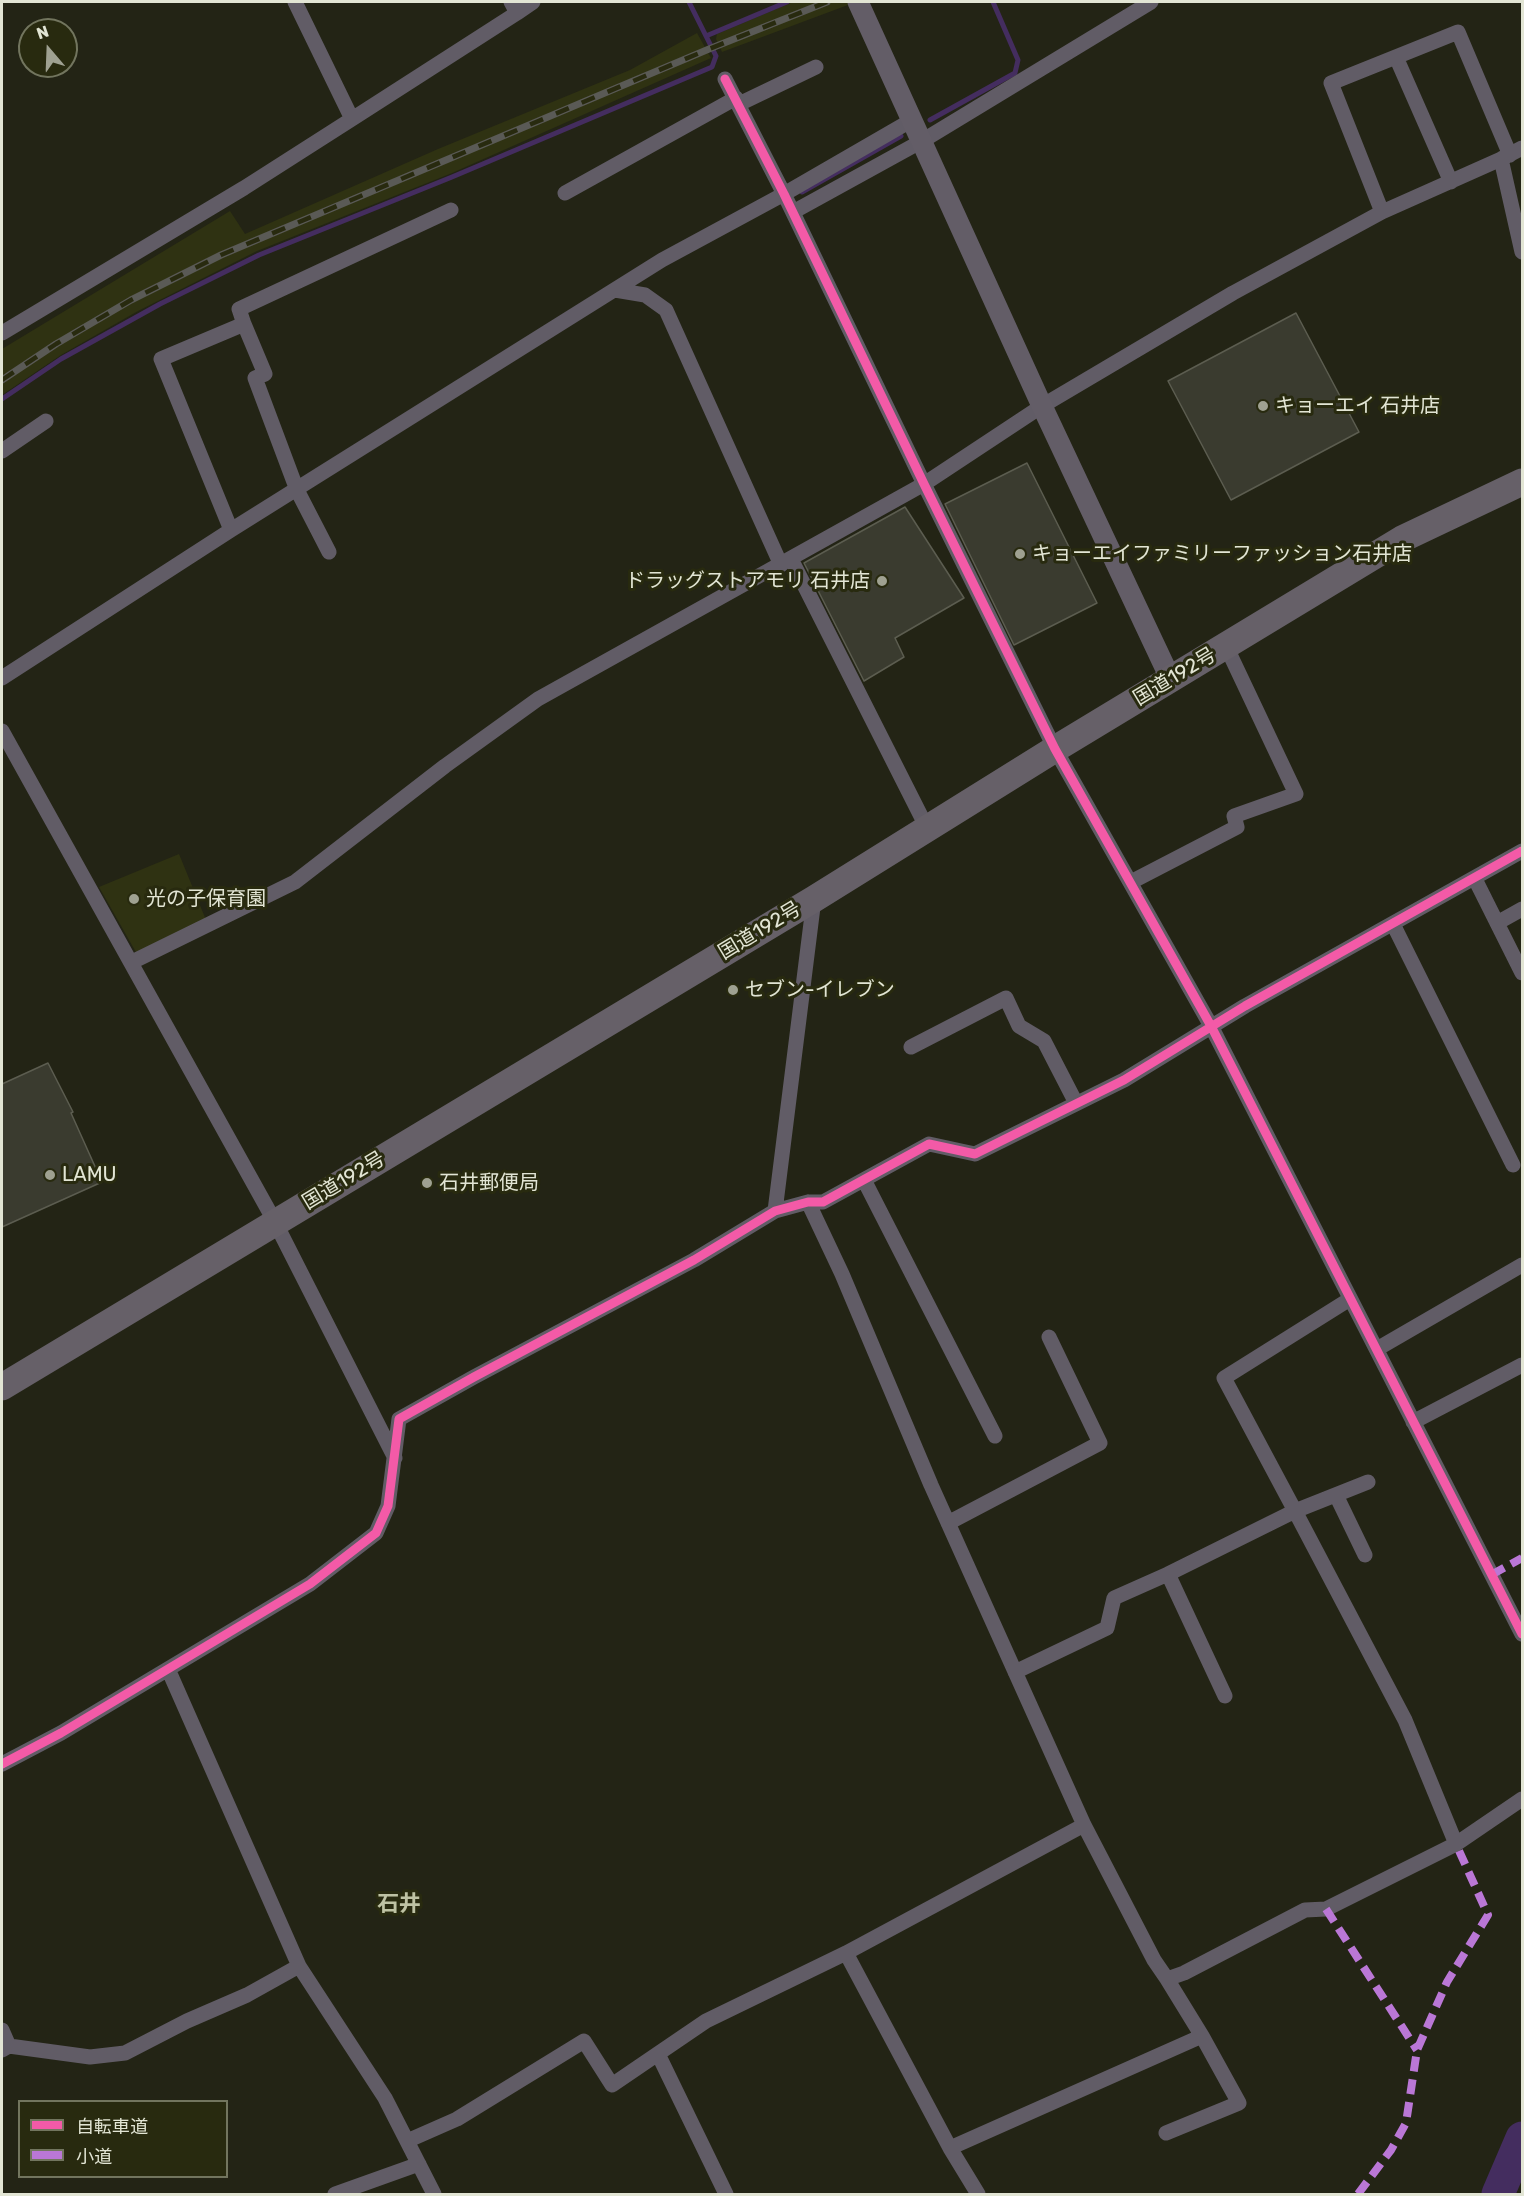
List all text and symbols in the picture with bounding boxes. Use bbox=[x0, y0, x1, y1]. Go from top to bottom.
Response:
north arrow bbox=[18, 18, 78, 78]
text: N bbox=[34, 22, 51, 43]
place label: キョーエイ 石井店 bbox=[1275, 394, 1440, 418]
marker: キョーエイ 石井店 bbox=[1256, 399, 1270, 413]
place label: キョーエイファミリーファッション石井店 bbox=[1032, 542, 1412, 566]
marker: キョーエイファミリーファッション石井店 bbox=[1013, 547, 1027, 561]
place label: ドラッグストアモリ 石井店 bbox=[625, 569, 870, 593]
marker: ドラッグストアモリ 石井店 bbox=[875, 574, 889, 588]
street label: 国道192号 bbox=[1129, 643, 1221, 711]
place label: 光の子保育園 bbox=[146, 887, 266, 911]
marker: 光の子保育園 bbox=[127, 892, 141, 906]
street label: 国道192号 bbox=[714, 897, 806, 965]
place label: セブン-イレブン bbox=[745, 978, 895, 1002]
marker: セブン-イレブン bbox=[726, 983, 740, 997]
street label: 国道192号 bbox=[298, 1147, 390, 1215]
place label: LAMU bbox=[62, 1163, 117, 1187]
marker: LAMU bbox=[43, 1168, 57, 1182]
place label: 石井郵便局 bbox=[439, 1171, 539, 1195]
marker: 石井郵便局 bbox=[420, 1176, 434, 1190]
district label: 石井 bbox=[377, 1892, 421, 1918]
legend bbox=[18, 2100, 228, 2178]
text: 自転車道 bbox=[76, 2116, 148, 2138]
text: 小道 bbox=[76, 2146, 112, 2168]

